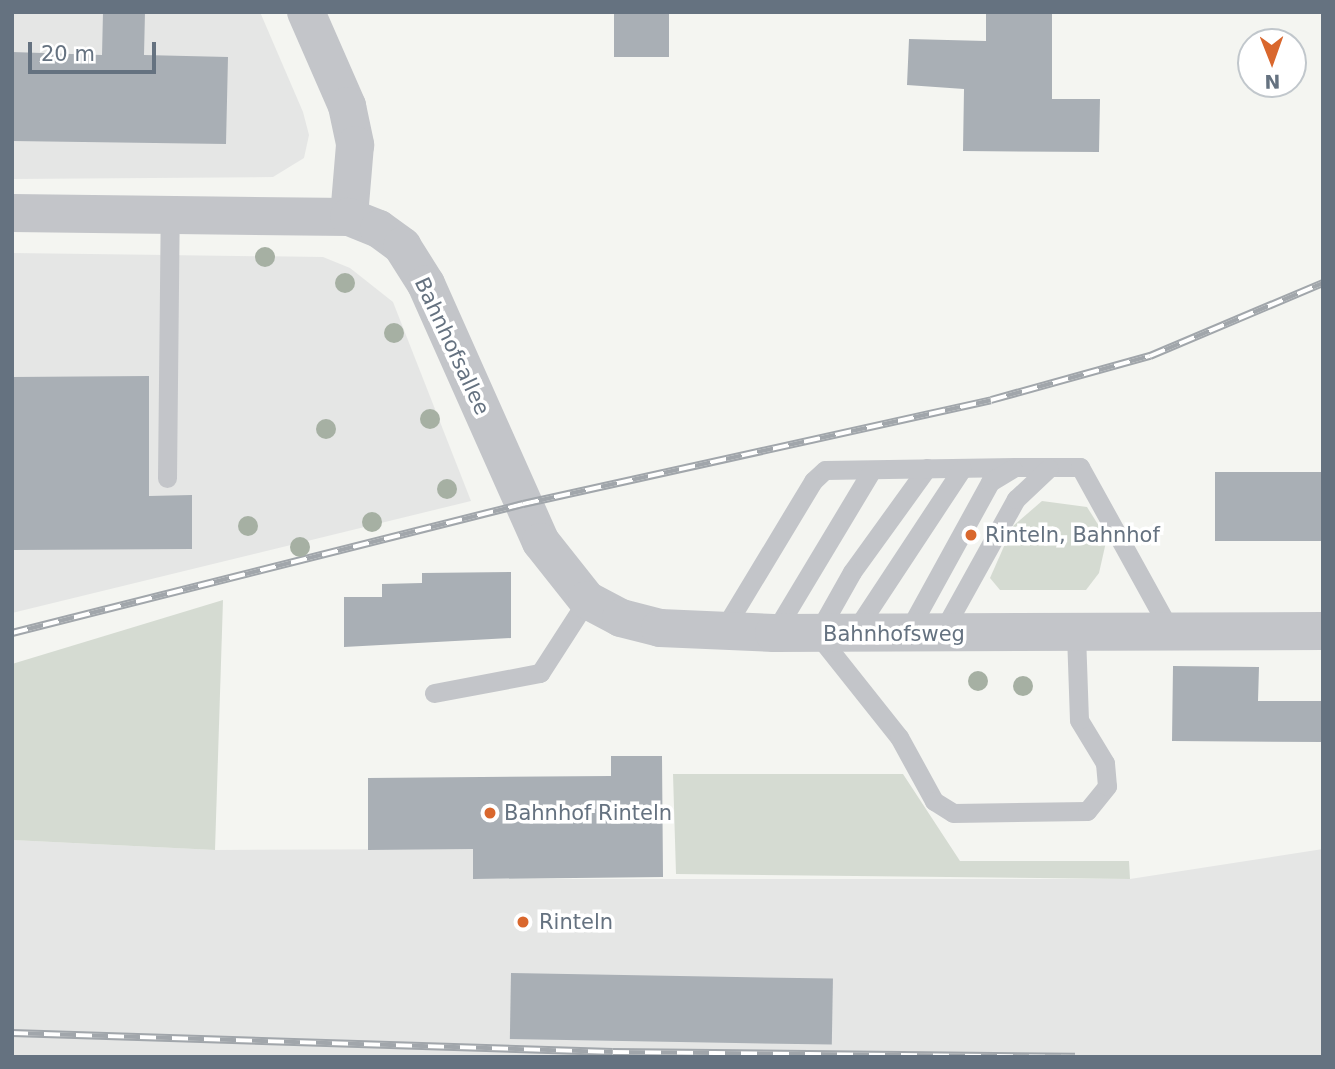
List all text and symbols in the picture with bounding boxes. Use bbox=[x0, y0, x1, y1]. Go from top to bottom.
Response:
scale bar bbox=[32, 28, 159, 72]
north arrow bbox=[1237, 28, 1307, 98]
text: 20 m bbox=[41, 42, 95, 66]
text: N bbox=[1264, 71, 1280, 93]
street label: Bahnhofsallee bbox=[409, 273, 495, 419]
place label: Rinteln, Bahnhof bbox=[985, 522, 1160, 548]
marker: Rinteln, Bahnhof bbox=[963, 527, 979, 543]
street label: Bahnhofsweg bbox=[823, 621, 965, 647]
place label: Bahnhof Rinteln bbox=[504, 800, 672, 826]
marker: Bahnhof Rinteln bbox=[482, 805, 498, 821]
place label: Rinteln bbox=[539, 909, 613, 935]
marker: Rinteln bbox=[513, 912, 533, 932]

